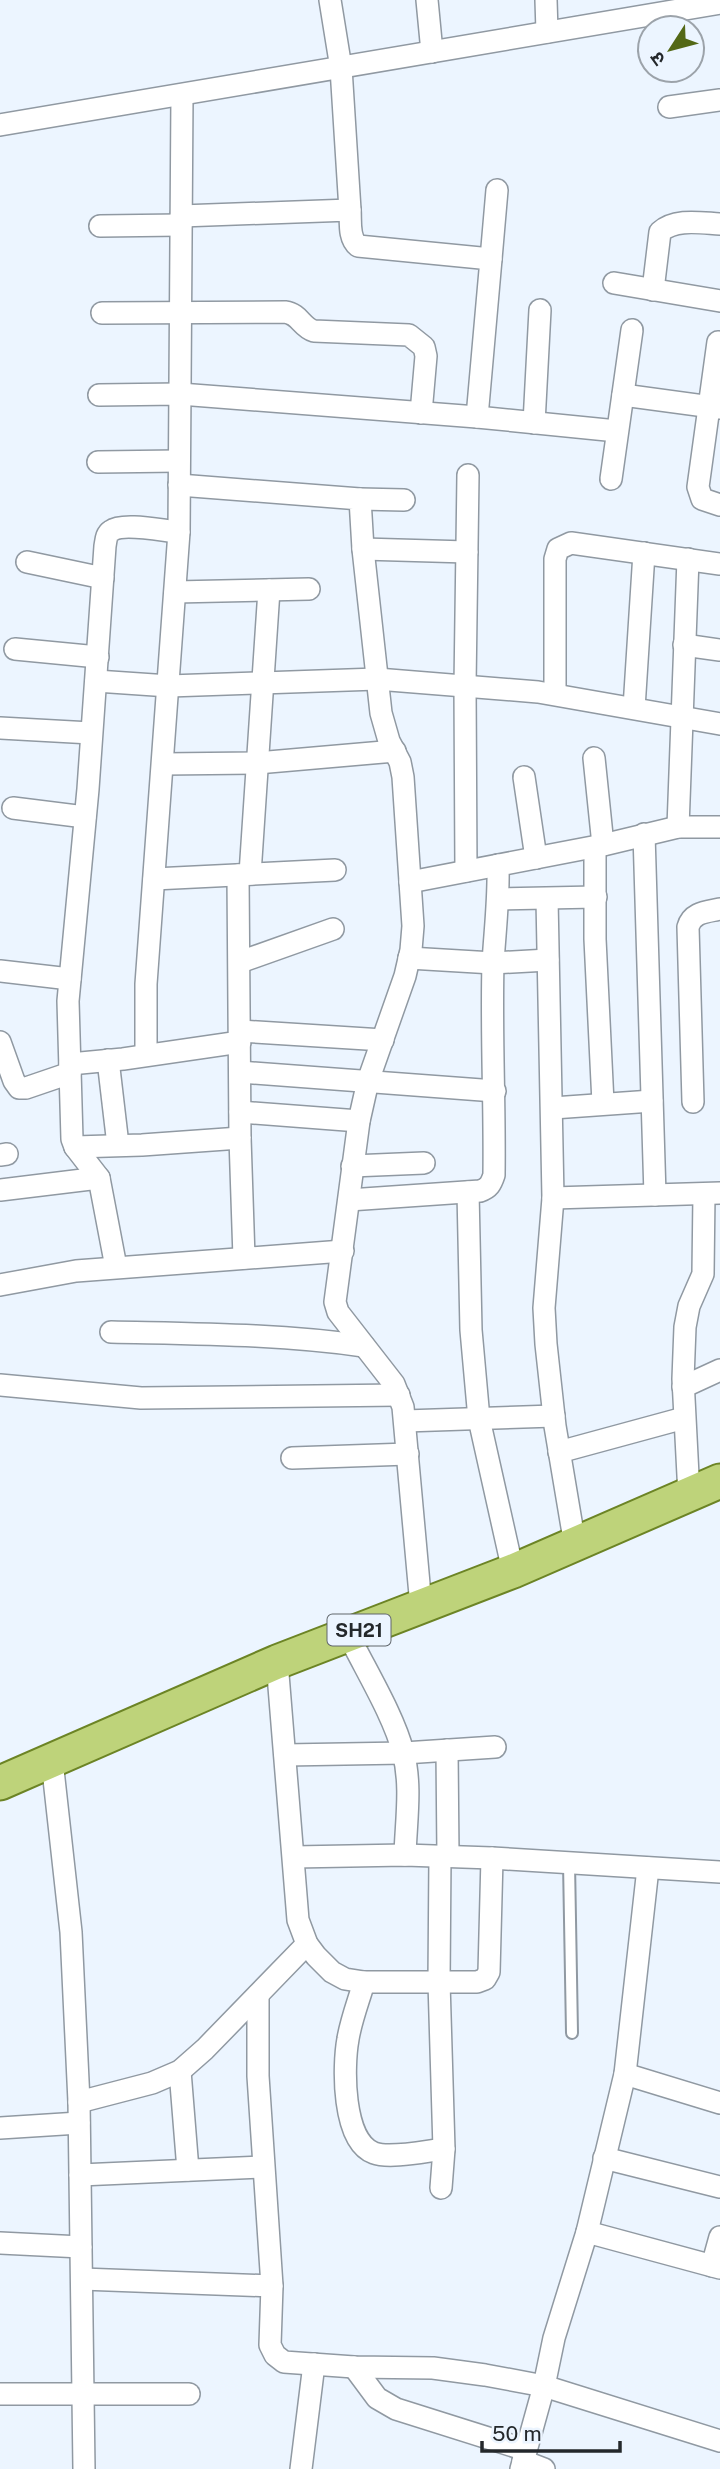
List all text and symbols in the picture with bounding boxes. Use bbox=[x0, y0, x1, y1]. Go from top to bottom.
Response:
north arrow bbox=[636, 14, 706, 84]
text: उ bbox=[645, 47, 669, 70]
road number: SH21 bbox=[328, 1614, 390, 1646]
scale bar bbox=[482, 2410, 620, 2454]
text: 50 m bbox=[492, 2421, 542, 2446]

